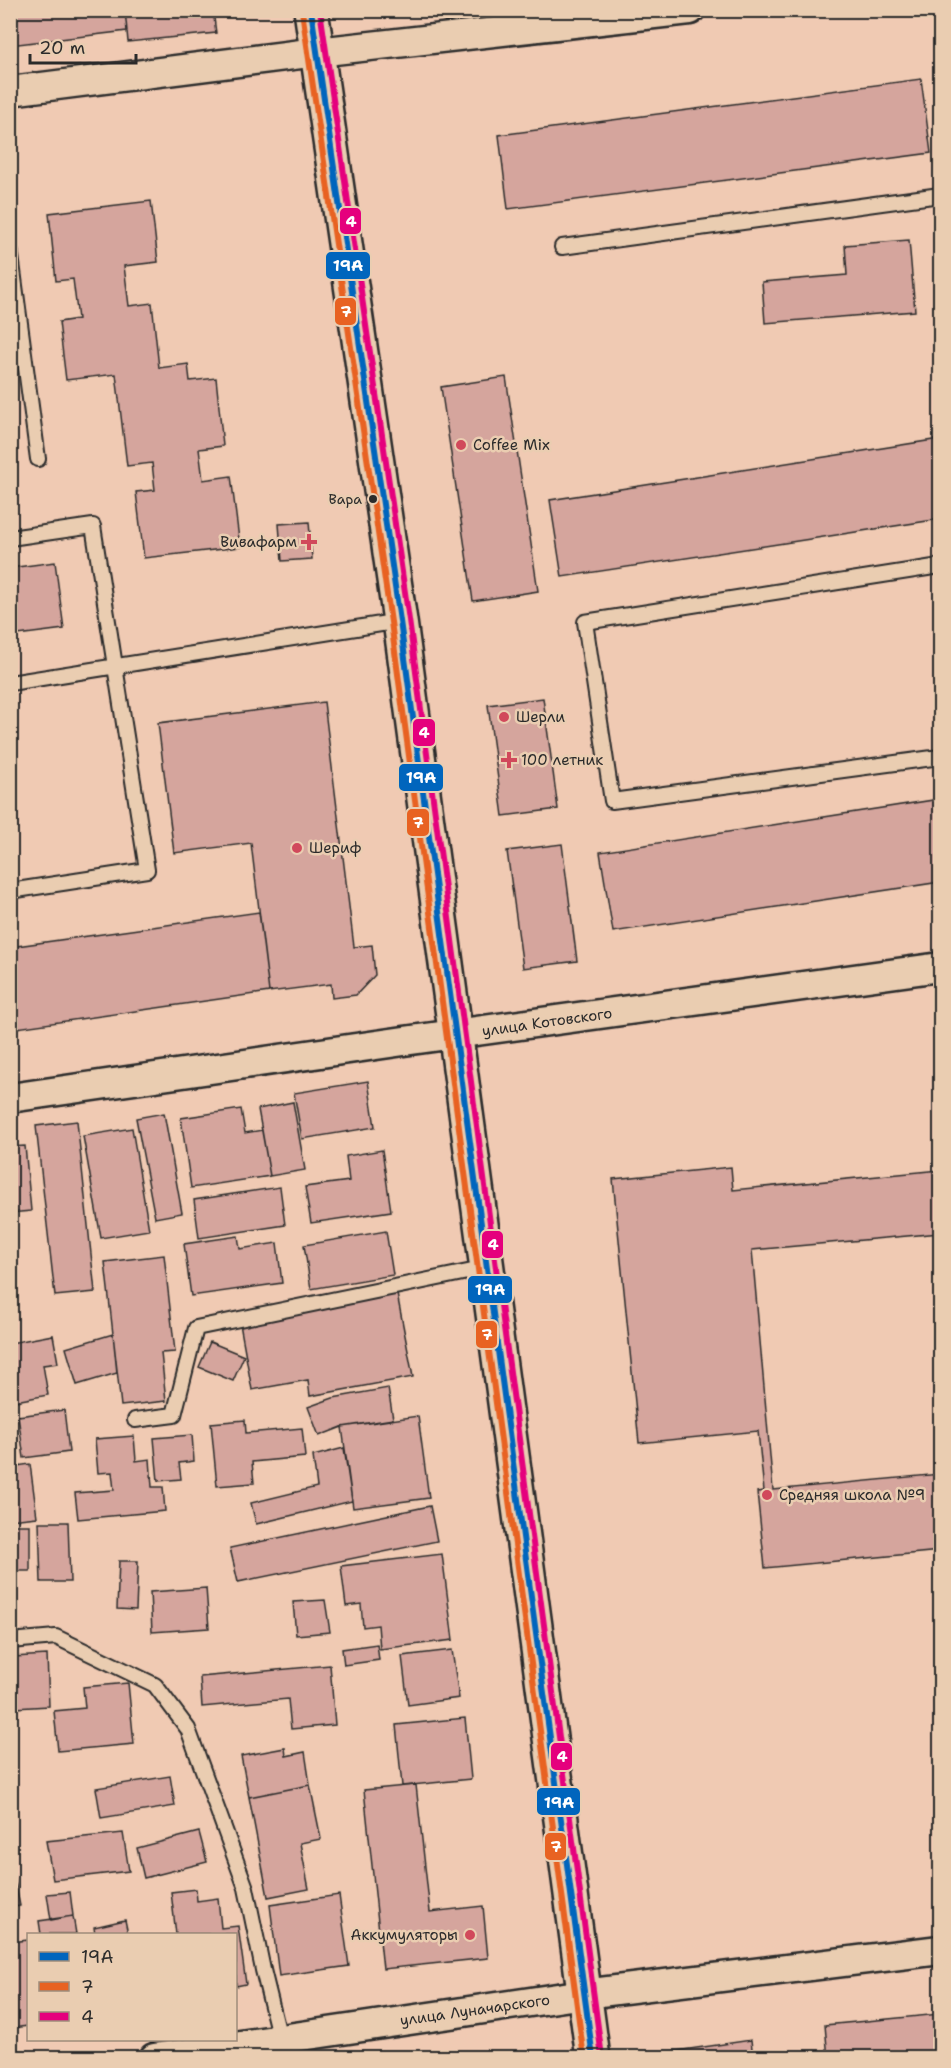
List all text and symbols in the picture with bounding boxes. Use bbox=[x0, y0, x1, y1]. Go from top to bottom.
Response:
scale bar bbox=[30, 27, 136, 65]
text: 20 m bbox=[39, 36, 85, 60]
line badge: 4 bbox=[339, 207, 362, 235]
text: 4 bbox=[345, 211, 357, 232]
line badge: 19А bbox=[325, 251, 371, 280]
text: 19А bbox=[333, 255, 363, 276]
line badge: 7 bbox=[334, 297, 357, 326]
text: 7 bbox=[340, 301, 352, 322]
place label: Coffee Mix bbox=[473, 435, 550, 455]
marker: Coffee Mix bbox=[454, 438, 468, 452]
place label: Вара bbox=[329, 490, 362, 508]
marker: Вара bbox=[367, 493, 379, 505]
place label: Вивафарм bbox=[220, 532, 297, 552]
marker: Вивафарм bbox=[302, 535, 316, 549]
place label: Шерли bbox=[516, 707, 565, 727]
marker: Шерли bbox=[497, 710, 511, 724]
line badge: 4 bbox=[412, 718, 436, 747]
text: 4 bbox=[418, 722, 430, 743]
place label: 100 летник bbox=[521, 750, 603, 770]
marker: 100 летник bbox=[502, 753, 516, 767]
line badge: 19А bbox=[398, 763, 444, 792]
text: 19А bbox=[406, 767, 436, 788]
line badge: 7 bbox=[406, 808, 430, 837]
text: 7 bbox=[412, 812, 424, 833]
place label: Шериф bbox=[309, 838, 362, 858]
marker: Шериф bbox=[290, 841, 304, 855]
street label: улица Котовского bbox=[481, 1003, 613, 1041]
line badge: 4 bbox=[481, 1230, 504, 1259]
text: 4 bbox=[487, 1234, 499, 1255]
line badge: 19А bbox=[467, 1275, 513, 1304]
text: 19А bbox=[475, 1279, 505, 1300]
line badge: 7 bbox=[475, 1320, 498, 1349]
text: 7 bbox=[481, 1324, 493, 1345]
place label: Средняя школа №9 bbox=[779, 1485, 925, 1505]
marker: Средняя школа №9 bbox=[760, 1488, 774, 1502]
line badge: 4 bbox=[550, 1742, 573, 1771]
text: 4 bbox=[556, 1746, 568, 1767]
line badge: 19А bbox=[536, 1787, 581, 1816]
text: 19А bbox=[544, 1792, 574, 1813]
line badge: 7 bbox=[544, 1832, 567, 1861]
text: 7 bbox=[550, 1836, 562, 1857]
place label: Аккумуляторы bbox=[351, 1925, 458, 1945]
marker: Аккумуляторы bbox=[463, 1928, 477, 1942]
legend bbox=[27, 1933, 237, 2041]
text: 19А bbox=[81, 1945, 113, 1969]
text: 7 bbox=[81, 1975, 94, 1999]
street label: улица Луначарского bbox=[399, 1990, 551, 2030]
text: 4 bbox=[81, 2005, 94, 2029]

